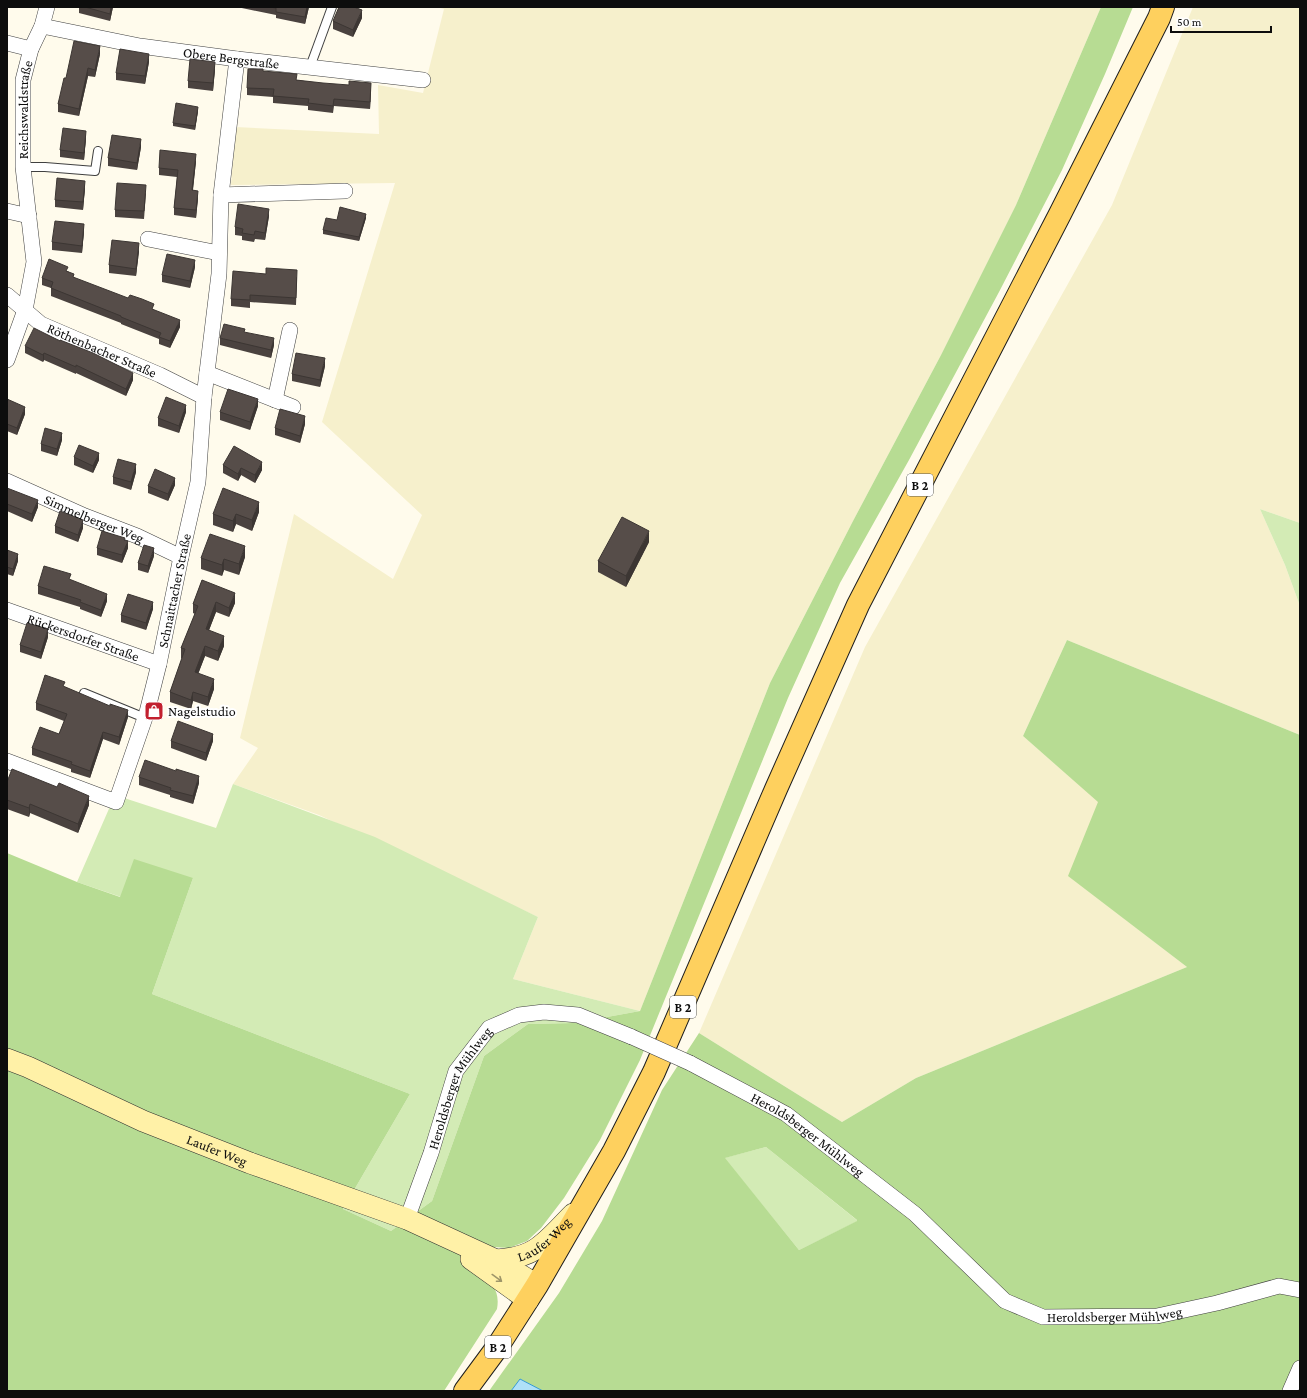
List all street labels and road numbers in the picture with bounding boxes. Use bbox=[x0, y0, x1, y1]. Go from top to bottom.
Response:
street label: Obere Bergstraße bbox=[182, 44, 280, 72]
street label: Reichswaldstraße bbox=[15, 59, 36, 159]
street label: Röthenbacher Straße bbox=[45, 320, 159, 381]
road number: B 2 bbox=[907, 474, 933, 496]
street label: Simmelberger Weg bbox=[42, 491, 147, 546]
street label: Schnaittacher Straße bbox=[155, 532, 194, 649]
street label: Rückersdorfer Straße bbox=[25, 610, 141, 664]
road number: B 2 bbox=[670, 996, 696, 1018]
street label: Heroldsberger Mühlweg bbox=[425, 1023, 495, 1151]
street label: Heroldsberger Mühlweg bbox=[748, 1089, 868, 1180]
street label: Laufer Weg bbox=[184, 1131, 250, 1169]
street label: Laufer Weg bbox=[515, 1213, 574, 1265]
street label: Heroldsberger Mühlweg bbox=[1047, 1303, 1184, 1325]
road number: B 2 bbox=[485, 1336, 511, 1358]

